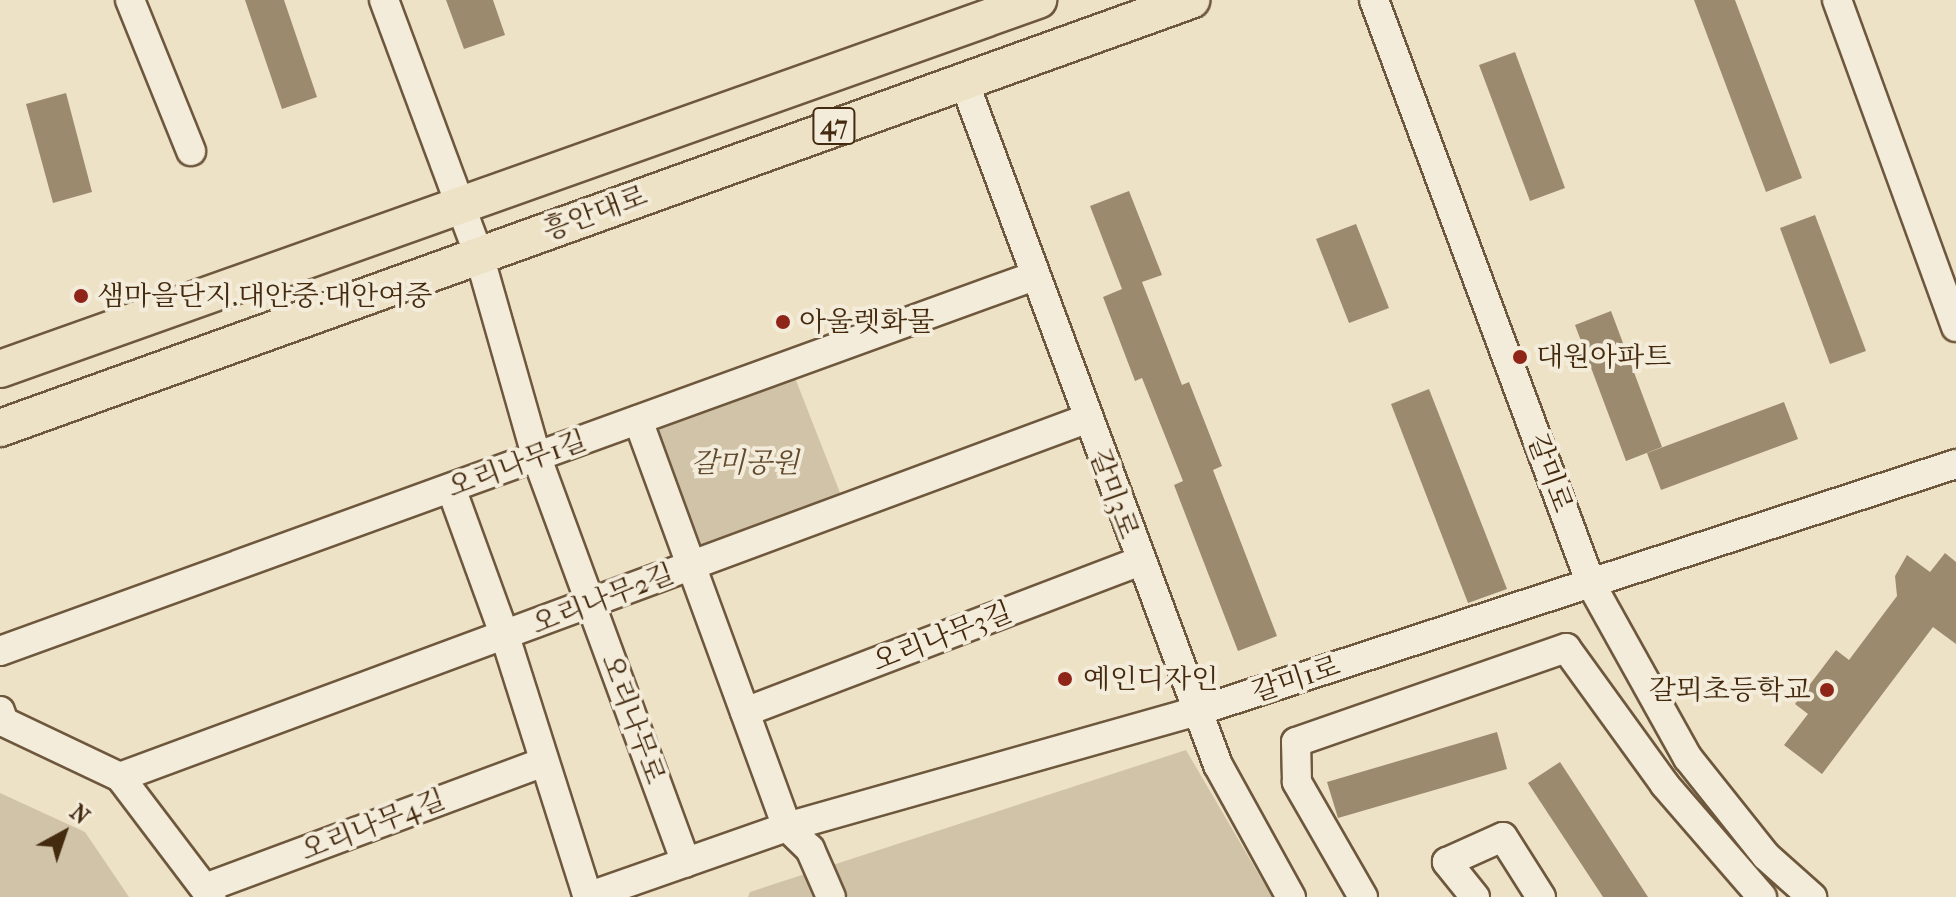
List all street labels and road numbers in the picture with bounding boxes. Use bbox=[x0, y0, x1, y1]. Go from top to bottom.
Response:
road number: 47 bbox=[812, 104, 856, 148]
street label: 흥안대로 bbox=[538, 179, 652, 247]
street label: 오리나무1길 bbox=[443, 423, 591, 505]
street label: 갈미로 bbox=[1520, 429, 1580, 517]
street label: 갈미3로 bbox=[1082, 445, 1146, 543]
street label: 오리나무2길 bbox=[527, 557, 679, 641]
street label: 오리나무3길 bbox=[867, 595, 1017, 679]
street label: 갈미1로 bbox=[1247, 649, 1345, 709]
street label: 오리나무로 bbox=[594, 650, 672, 788]
street label: 오리나무4길 bbox=[296, 782, 450, 868]

